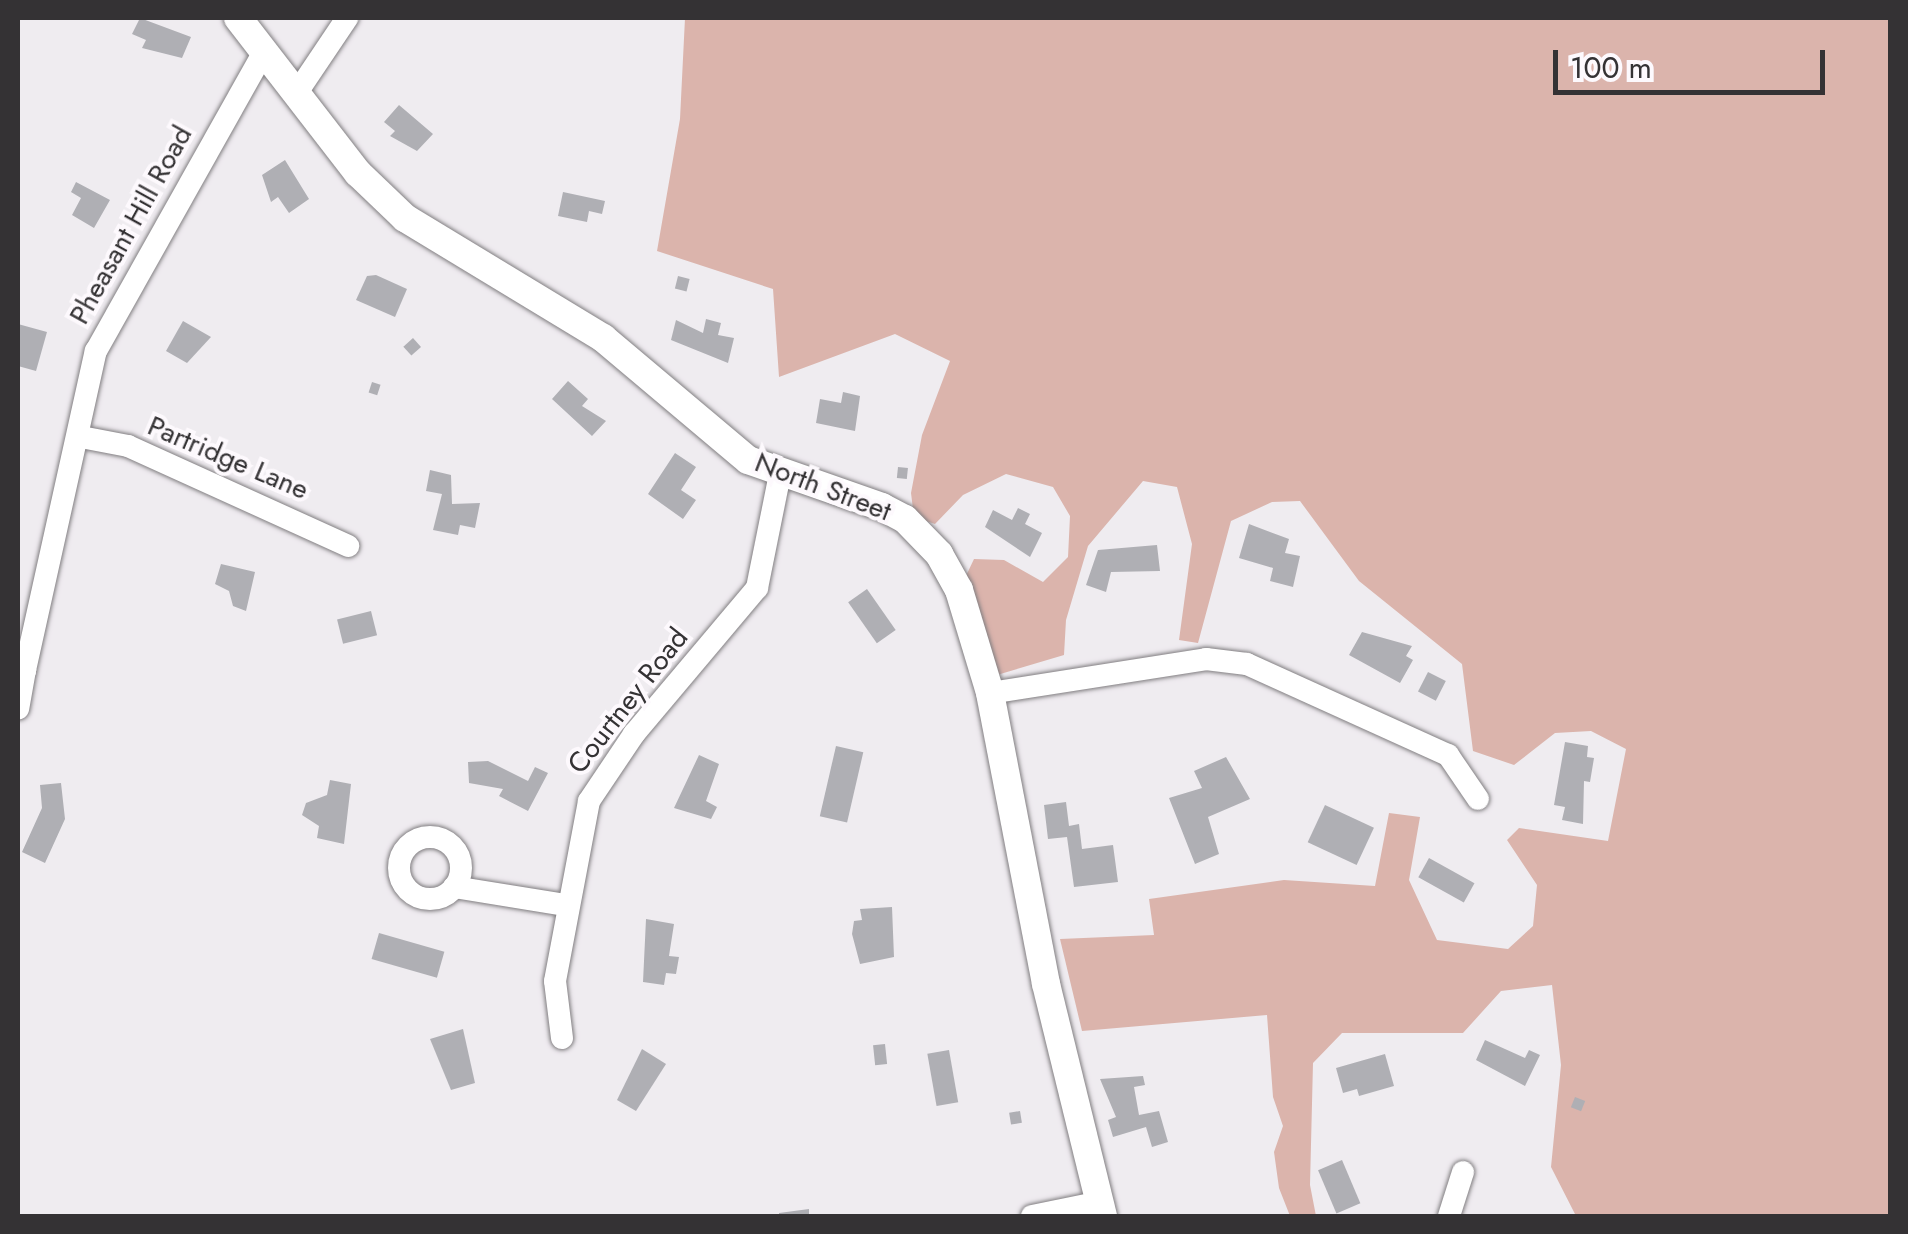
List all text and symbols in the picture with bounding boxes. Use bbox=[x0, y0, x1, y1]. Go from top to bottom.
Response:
scale bar bbox=[1558, 30, 1830, 92]
text: 100 m bbox=[1570, 46, 1652, 89]
street label: Pheasant Hill Road bbox=[63, 120, 199, 330]
street label: Partridge Lane bbox=[143, 409, 313, 507]
street label: North Street bbox=[750, 446, 896, 528]
street label: Courtney Road bbox=[561, 622, 695, 780]

